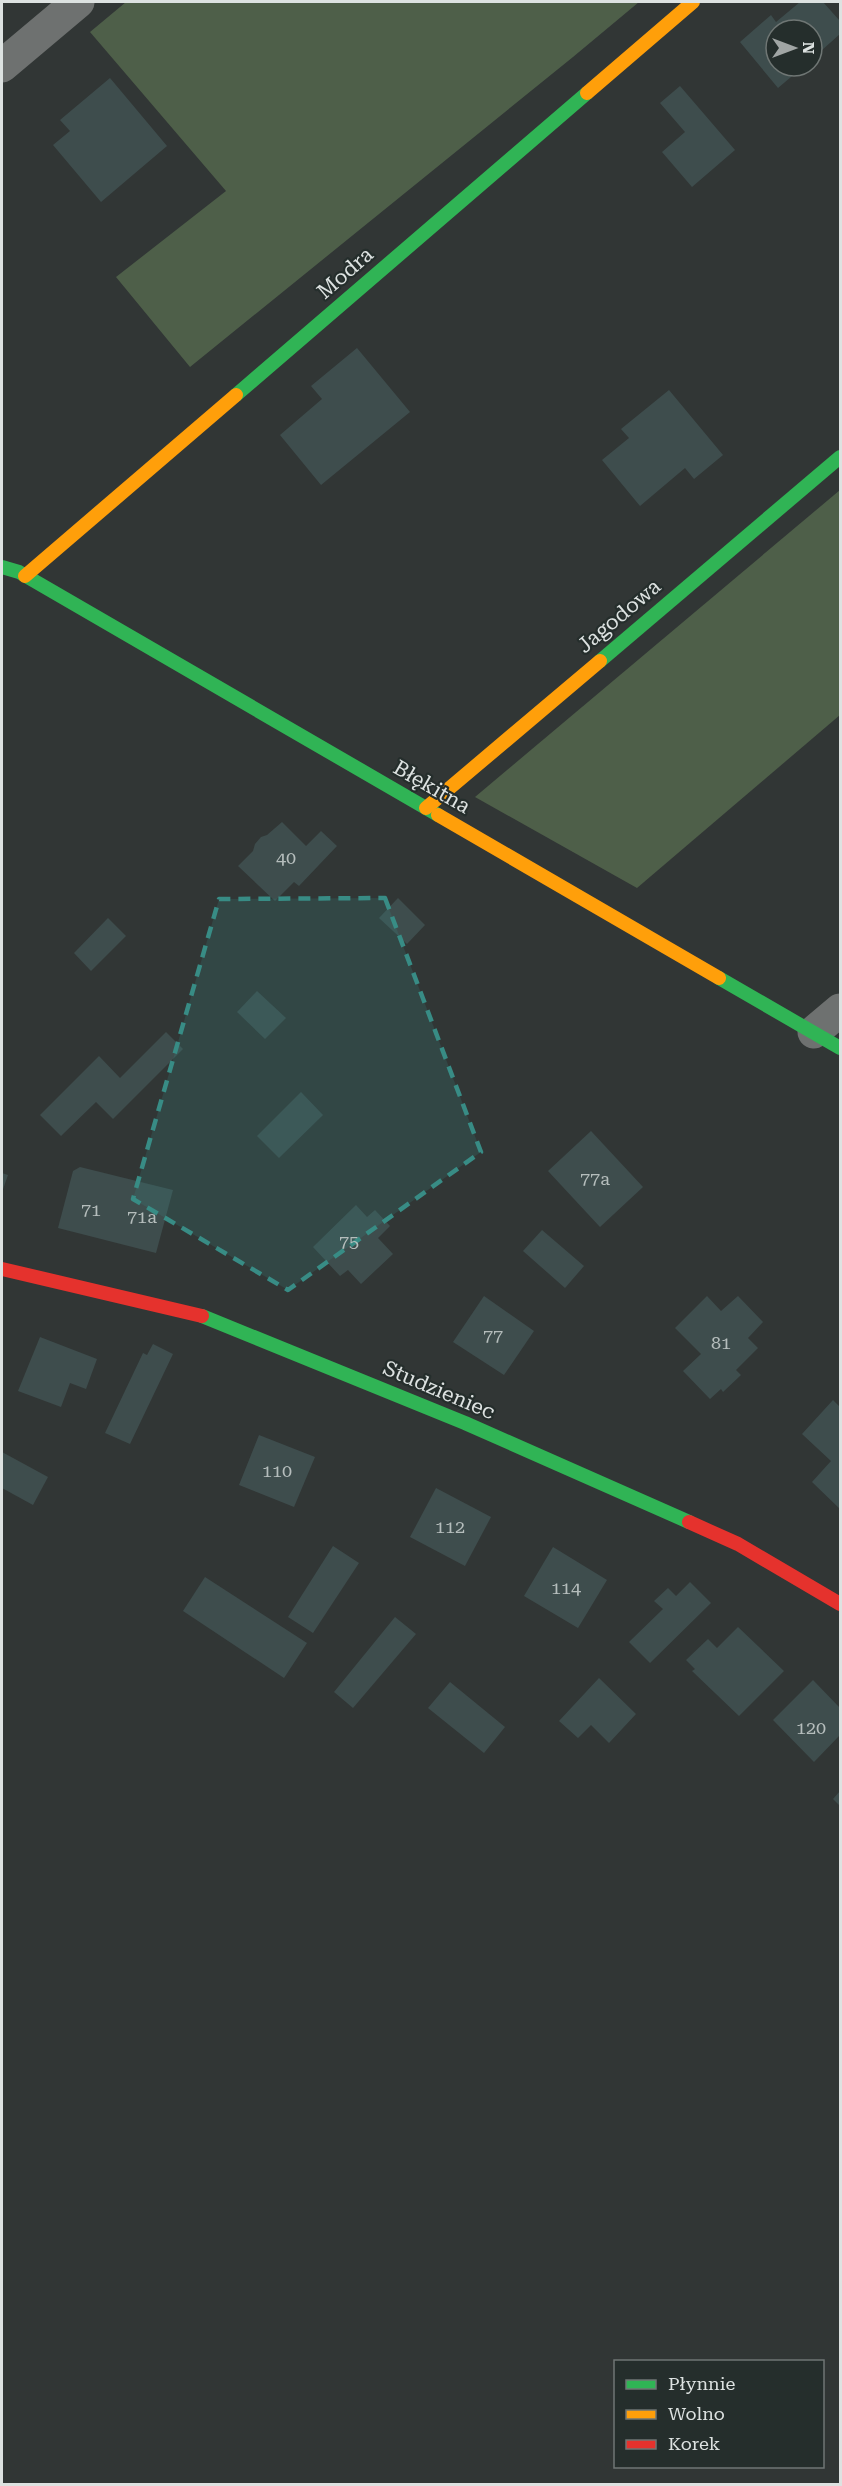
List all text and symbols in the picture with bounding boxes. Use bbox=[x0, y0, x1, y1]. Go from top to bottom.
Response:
north arrow bbox=[764, 18, 824, 78]
text: N bbox=[799, 42, 818, 54]
street label: Modra bbox=[312, 242, 378, 304]
street label: Jagodowa bbox=[572, 574, 666, 658]
street label: Błękitna bbox=[389, 755, 475, 819]
house number: 40 bbox=[276, 847, 296, 868]
house number: 77a bbox=[580, 1168, 610, 1189]
house number: 71 bbox=[81, 1199, 101, 1220]
house number: 71a bbox=[127, 1206, 157, 1227]
house number: 75 bbox=[339, 1231, 359, 1252]
house number: 77 bbox=[483, 1325, 503, 1346]
house number: 81 bbox=[711, 1332, 731, 1353]
street label: Studzieniec bbox=[379, 1356, 499, 1424]
house number: 110 bbox=[262, 1460, 292, 1481]
house number: 112 bbox=[435, 1516, 465, 1537]
house number: 114 bbox=[551, 1577, 581, 1598]
house number: 120 bbox=[796, 1717, 826, 1738]
legend bbox=[614, 2360, 824, 2468]
text: Płynnie bbox=[668, 2373, 735, 2394]
text: Wolno bbox=[668, 2403, 725, 2424]
text: Korek bbox=[668, 2433, 720, 2454]

